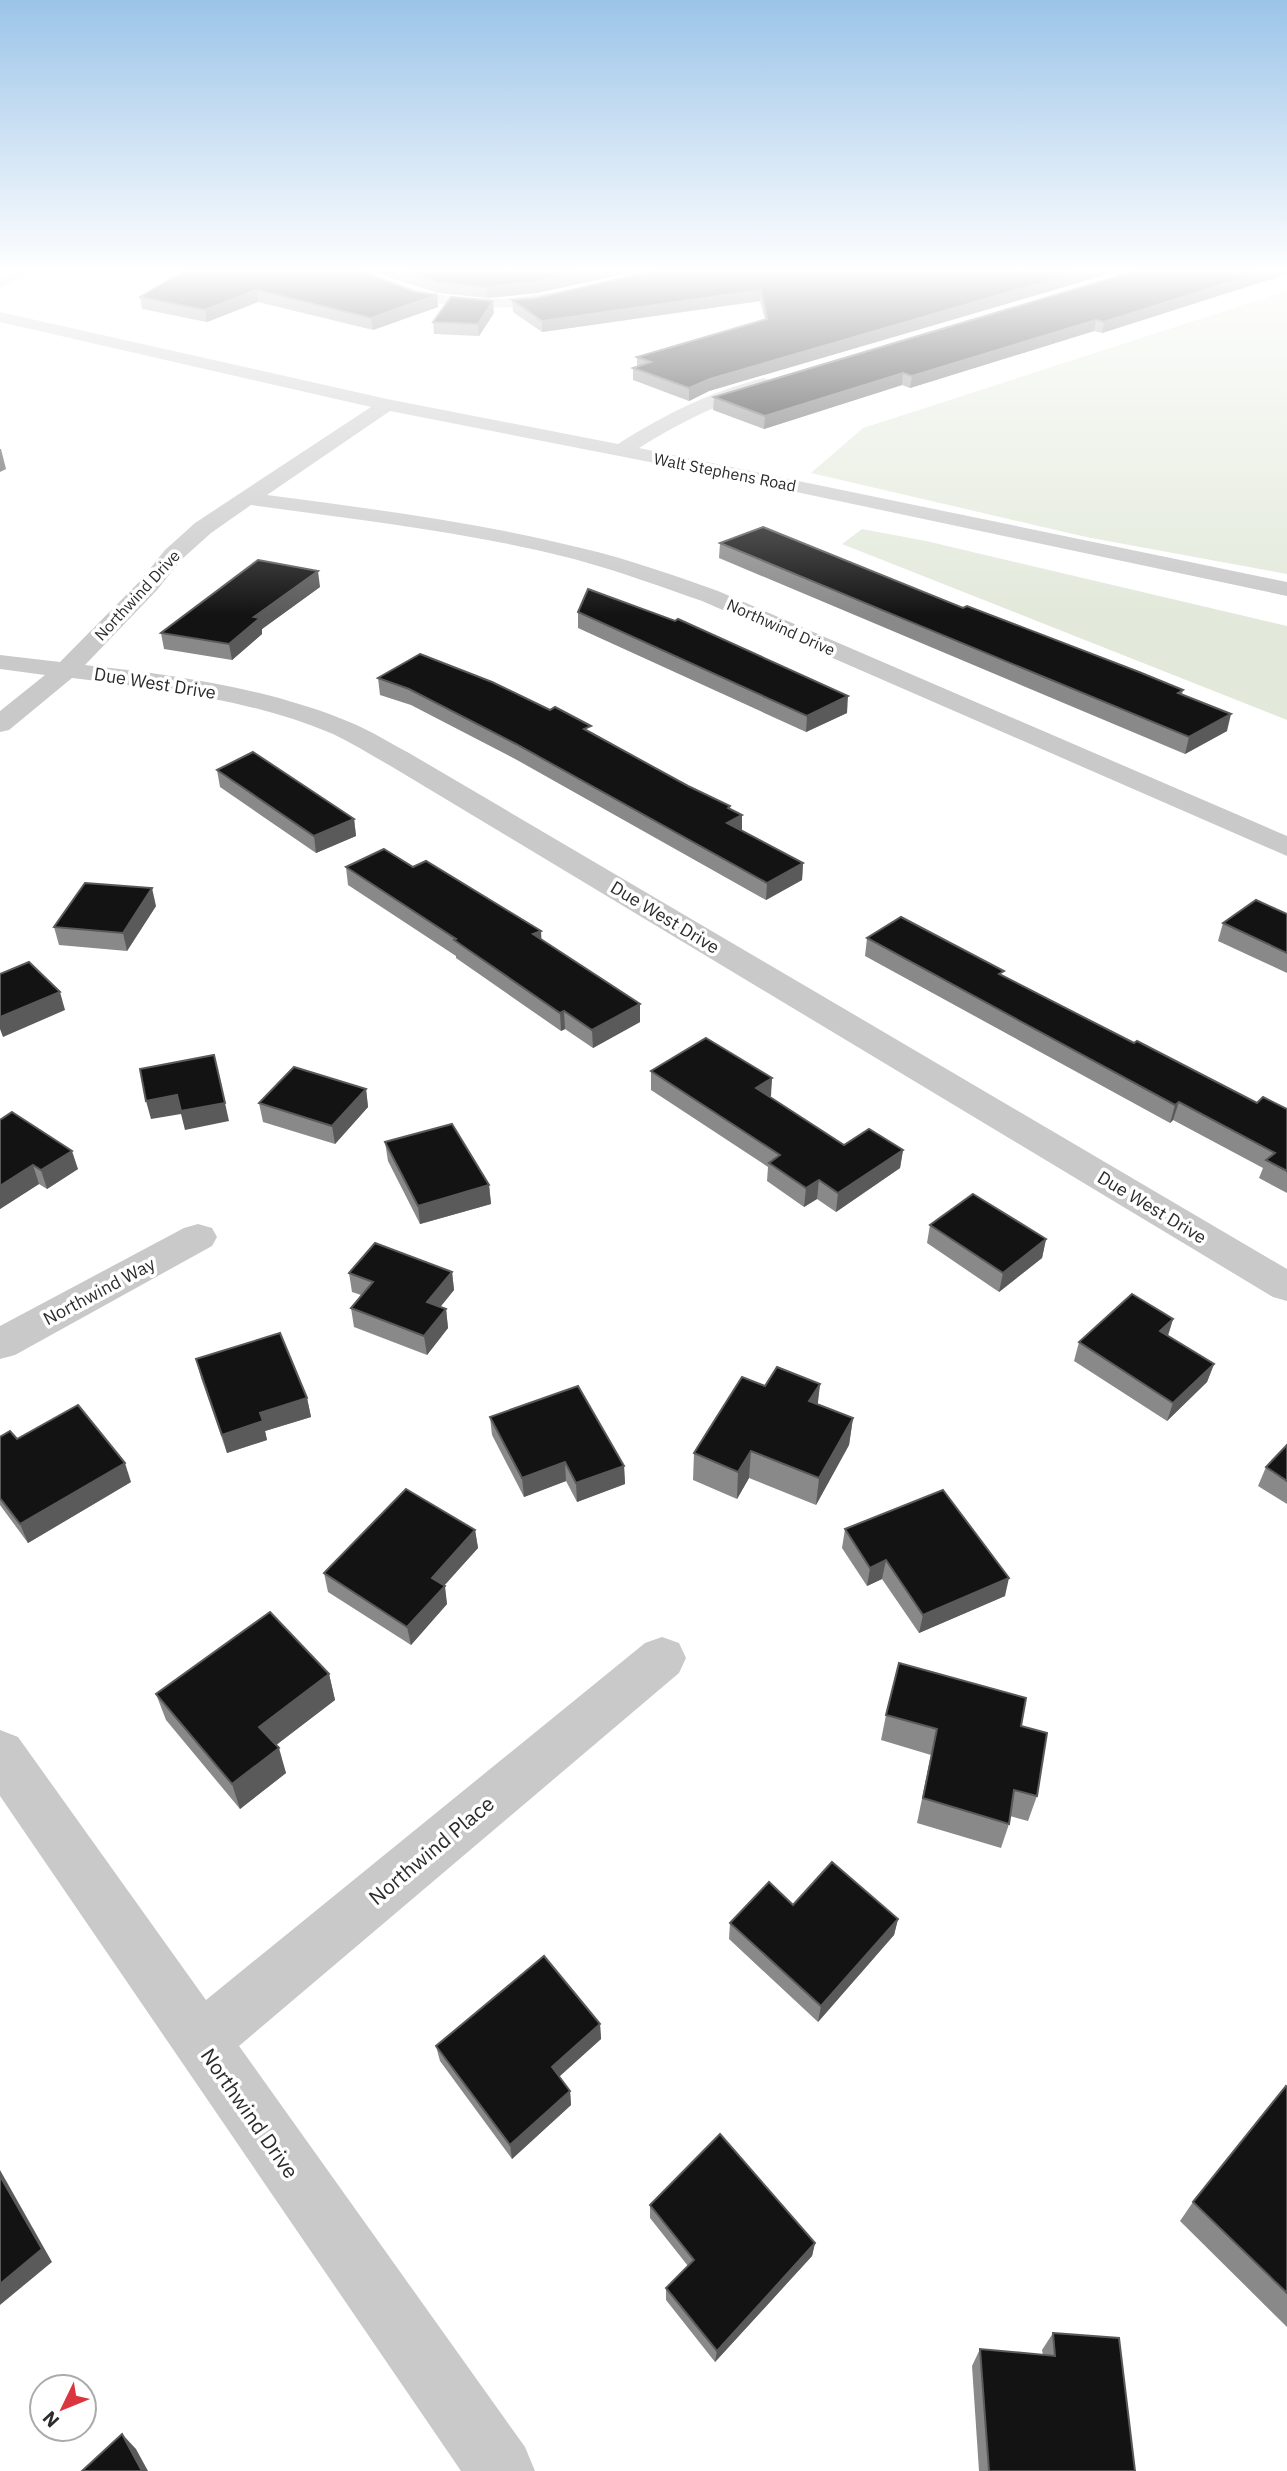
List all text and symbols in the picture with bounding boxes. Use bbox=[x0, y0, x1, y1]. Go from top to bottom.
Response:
street label: Walt Stephens Road bbox=[652, 448, 798, 496]
street label: Northwind Drive bbox=[90, 545, 184, 644]
street label: Northwind Drive bbox=[724, 594, 838, 660]
street label: Due West Drive bbox=[92, 662, 218, 704]
street label: Due West Drive bbox=[606, 875, 724, 959]
street label: Due West Drive bbox=[1093, 1165, 1211, 1249]
street label: Northwind Way bbox=[39, 1252, 159, 1330]
street label: Northwind Place bbox=[362, 1789, 500, 1911]
street label: Northwind Drive bbox=[195, 2042, 305, 2184]
north arrow bbox=[28, 2373, 98, 2443]
text: N bbox=[37, 2406, 64, 2433]

